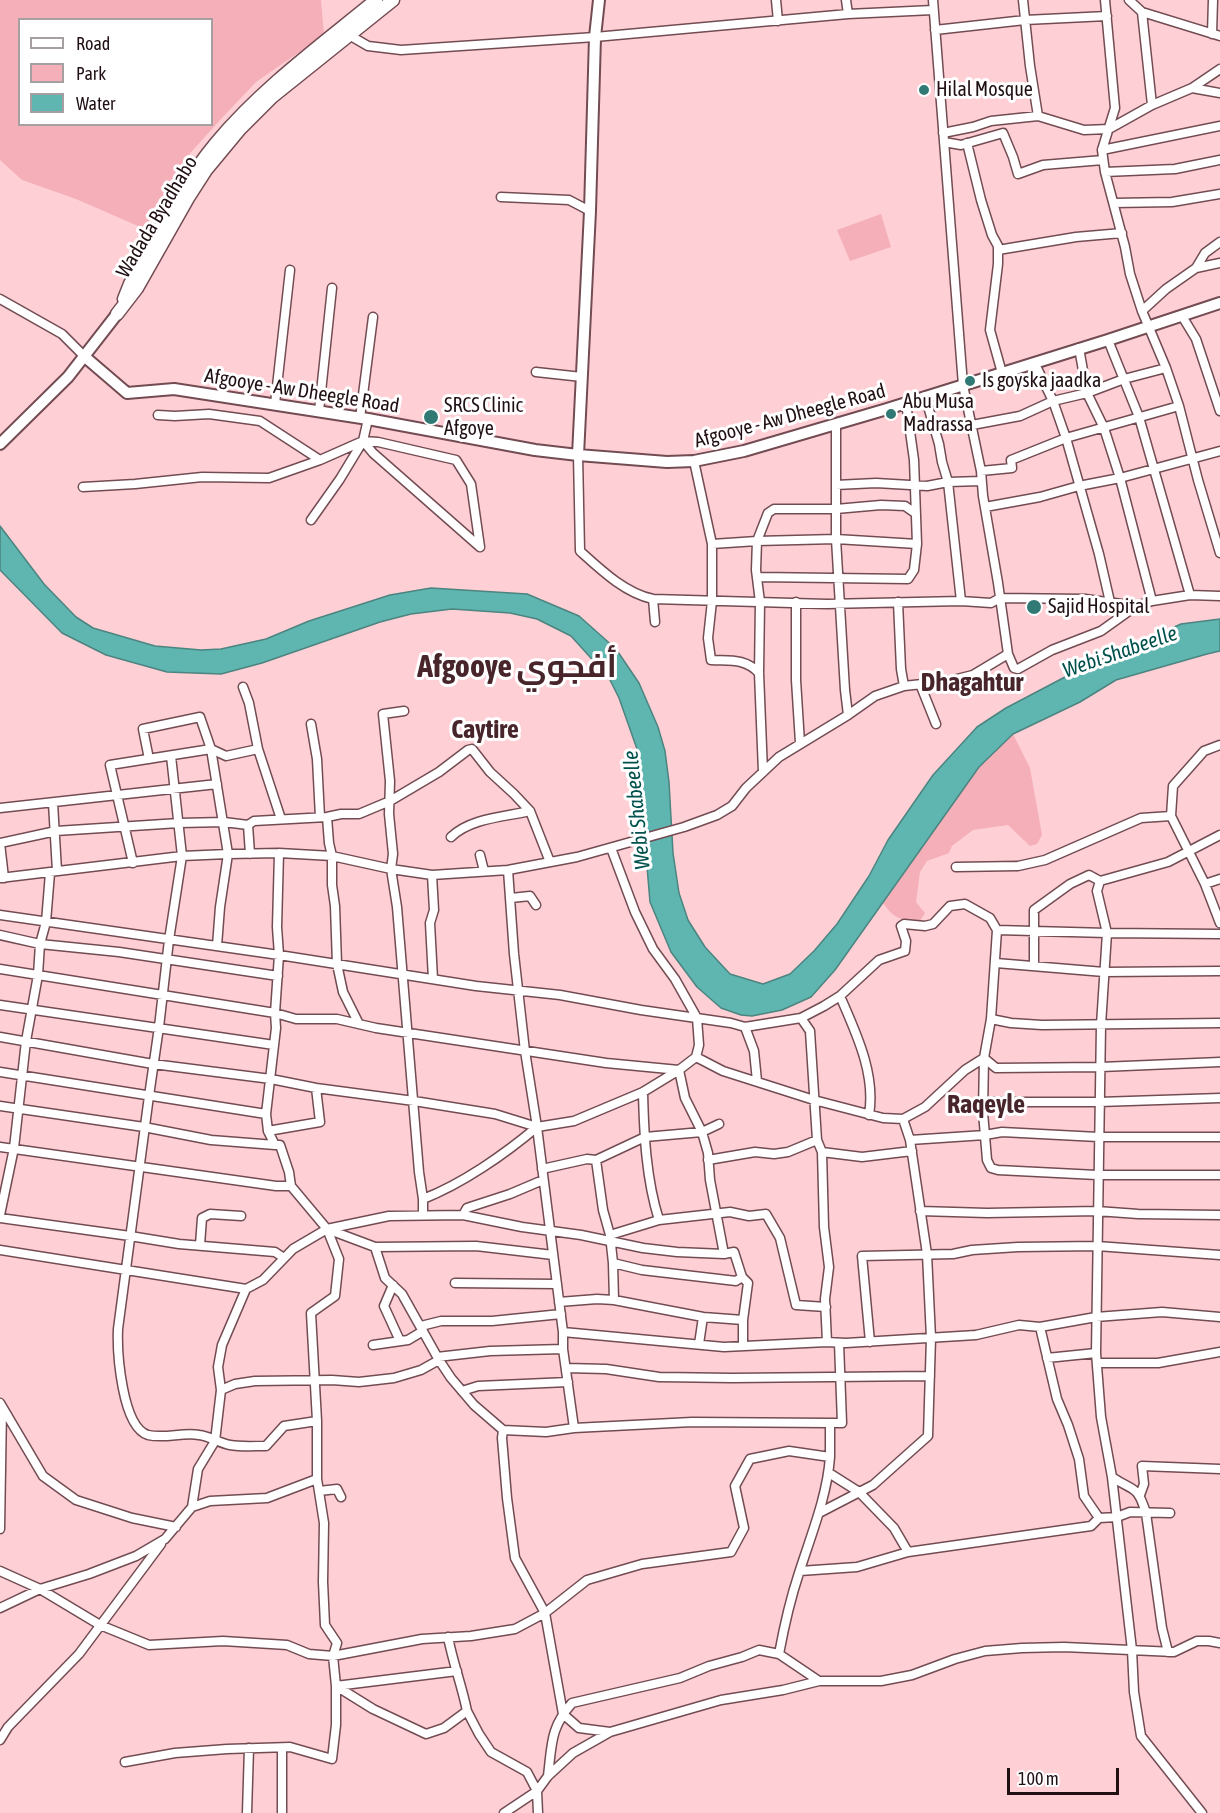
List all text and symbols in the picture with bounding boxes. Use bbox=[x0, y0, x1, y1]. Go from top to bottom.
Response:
legend bbox=[18, 18, 213, 126]
text: Road bbox=[76, 33, 110, 54]
text: Park bbox=[76, 63, 106, 84]
place label: Hilal Mosque bbox=[936, 78, 1033, 102]
marker: Hilal Mosque bbox=[917, 83, 931, 97]
text: Water bbox=[76, 93, 115, 114]
street label: Wadada Byadhabo bbox=[111, 152, 203, 282]
street label: Afgooye - Aw Dheegle Road bbox=[203, 364, 401, 418]
place label: Is goyska jaadka bbox=[982, 369, 1101, 393]
marker: Is goyska jaadka bbox=[963, 374, 977, 388]
street label: Afgooye - Aw Dheegle Road bbox=[692, 379, 888, 453]
place label: Abu Musa Madrassa bbox=[903, 390, 974, 437]
place label: SRCS Clinic Afgoye bbox=[444, 394, 523, 441]
marker: Abu Musa Madrassa bbox=[884, 407, 898, 421]
marker: SRCS Clinic Afgoye bbox=[422, 408, 440, 426]
place label: Sajid Hospital bbox=[1048, 595, 1150, 619]
marker: Sajid Hospital bbox=[1025, 598, 1043, 616]
water label: Webi Shabeelle bbox=[1059, 621, 1181, 683]
district label: Afgooye أفجوي bbox=[417, 648, 617, 686]
district label: Dhagahtur bbox=[921, 667, 1023, 699]
district label: Caytire bbox=[451, 714, 519, 746]
water label: Webi Shabeelle bbox=[618, 749, 656, 871]
district label: Raqeyle bbox=[947, 1089, 1025, 1121]
scale bar bbox=[1010, 1756, 1122, 1794]
text: 100 m bbox=[1018, 1768, 1059, 1789]

